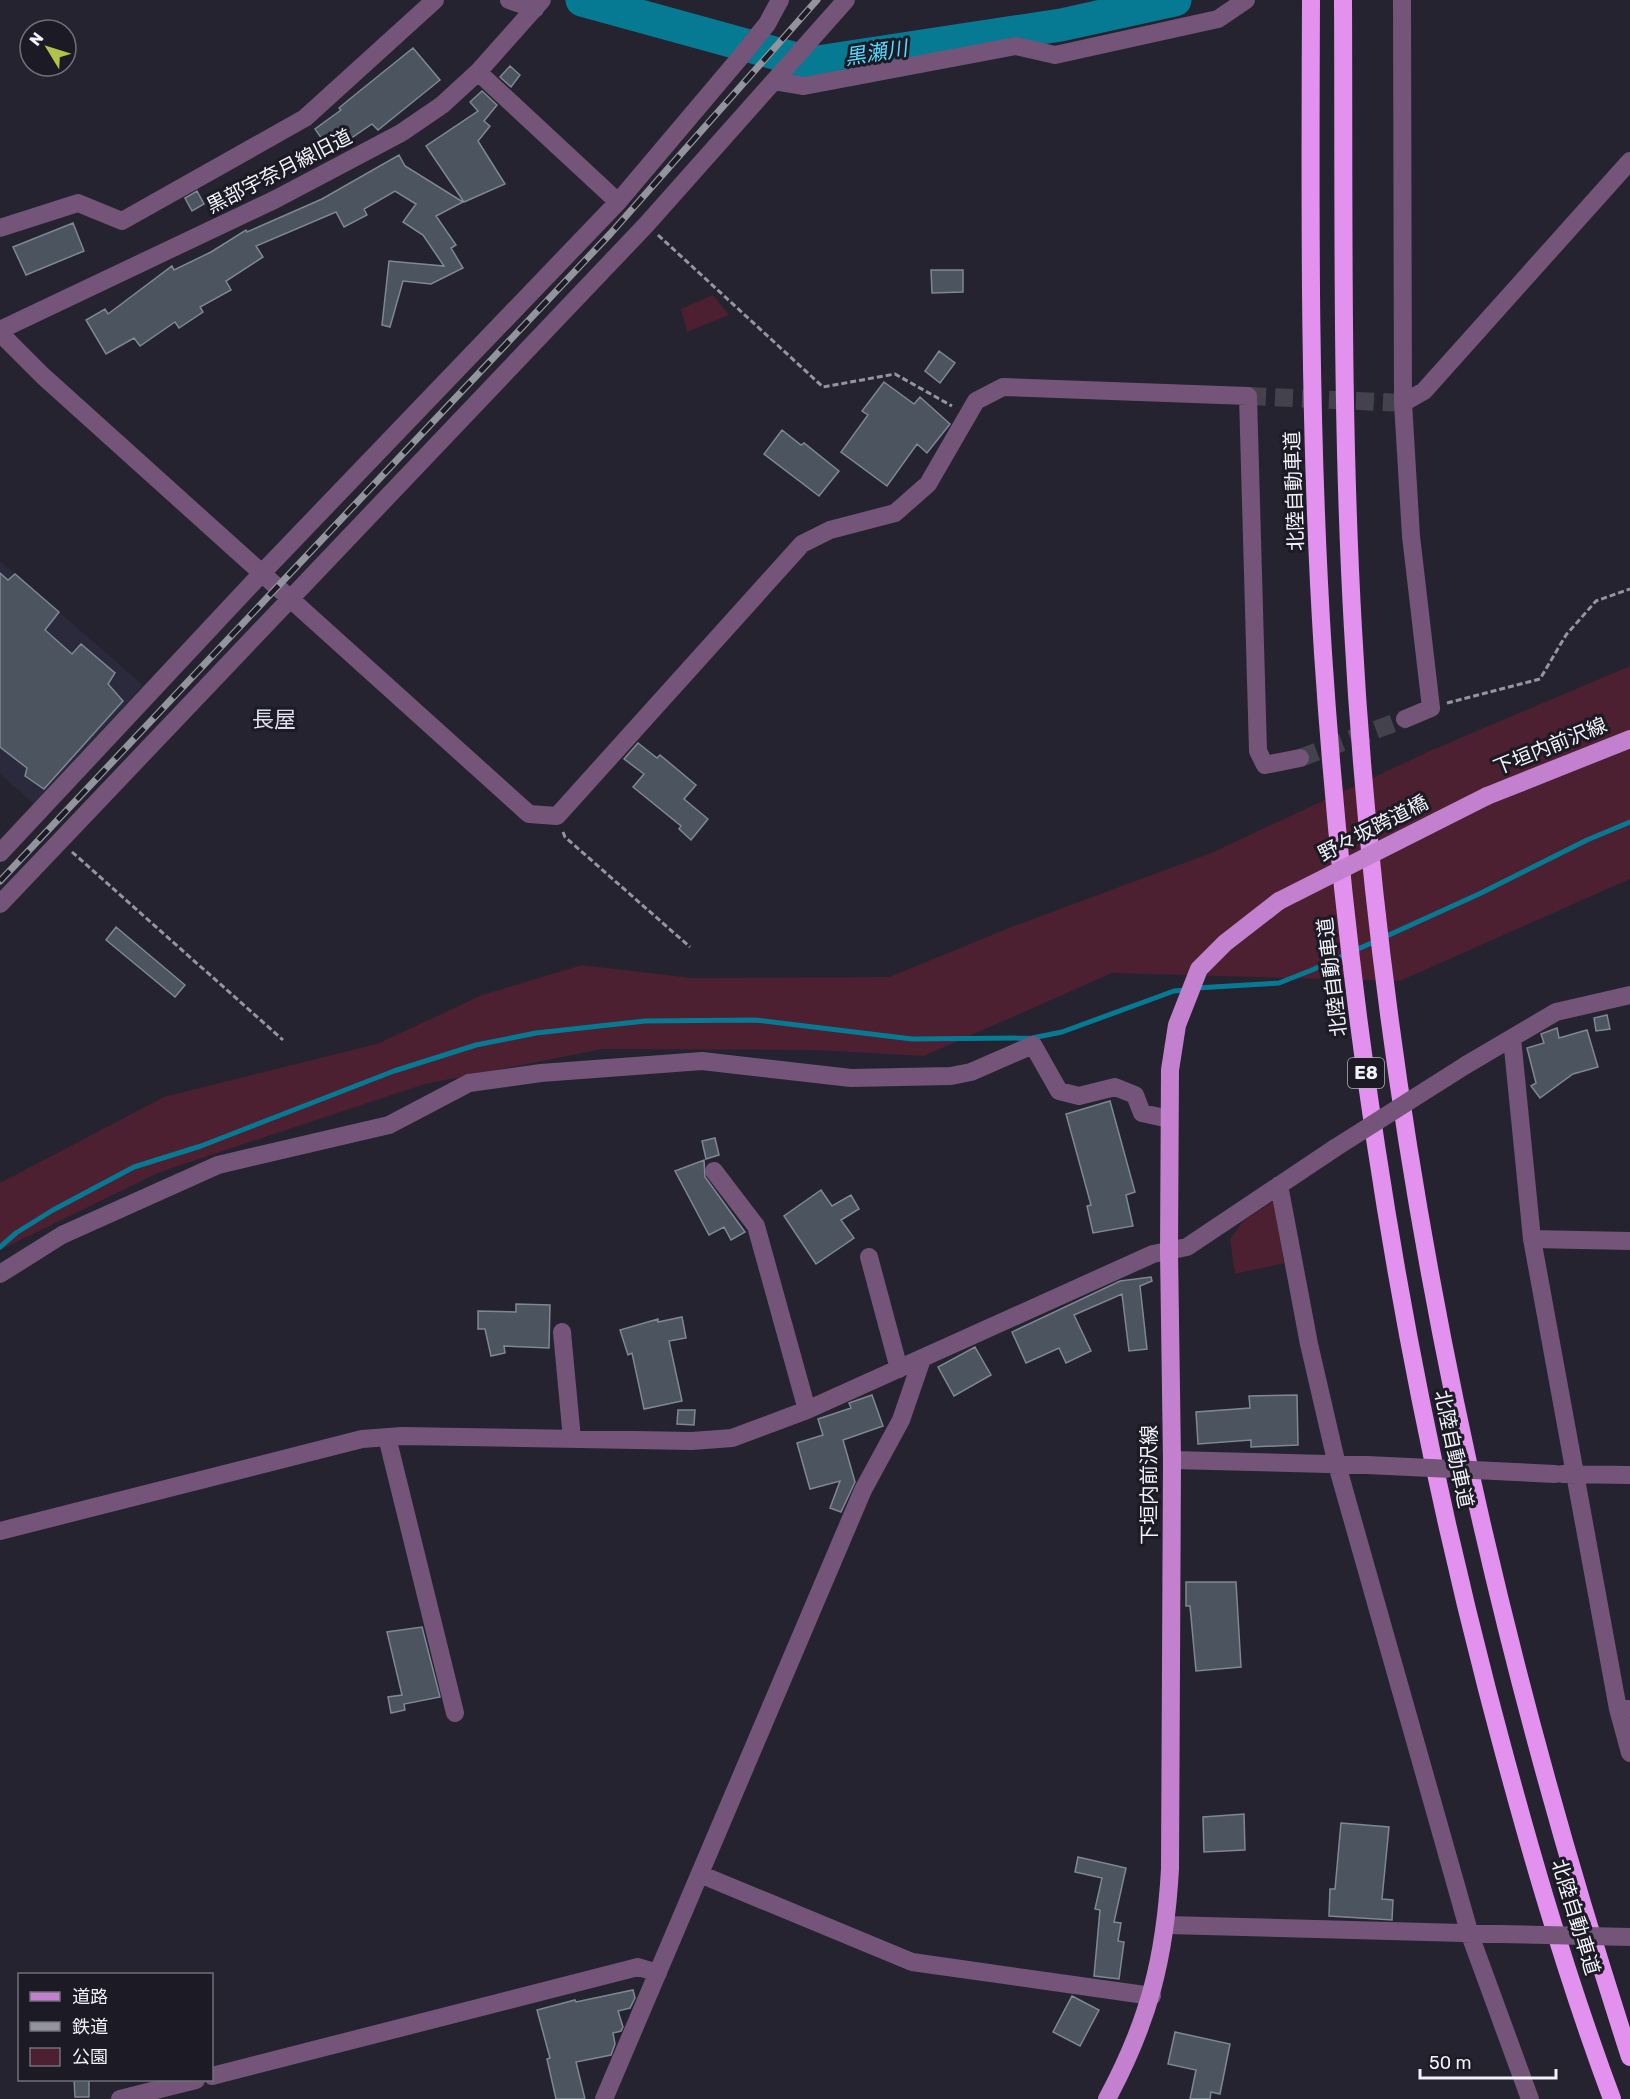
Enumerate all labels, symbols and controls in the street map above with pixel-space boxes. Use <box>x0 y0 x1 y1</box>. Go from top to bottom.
north arrow <box>18 18 78 78</box>
text: N <box>26 29 48 49</box>
water label: 黒瀬川 <box>843 35 911 70</box>
street label: 黒部宇奈月線旧道 <box>202 124 356 218</box>
street label: 北陸自動車道 <box>1280 431 1308 551</box>
district label: 長屋 <box>252 706 296 733</box>
street label: 下垣内前沢線 <box>1490 712 1610 780</box>
street label: 野々坂跨道橋 <box>1314 790 1432 866</box>
street label: 北陸自動車道 <box>1313 916 1351 1038</box>
road number: E8 <box>1348 1058 1384 1088</box>
street label: 北陸自動車道 <box>1430 1388 1478 1510</box>
street label: 下垣内前沢線 <box>1137 1425 1161 1545</box>
street label: 北陸自動車道 <box>1547 1856 1605 1978</box>
legend <box>18 1973 213 2081</box>
text: 道路 <box>72 1986 108 2008</box>
text: 鉄道 <box>72 2016 108 2038</box>
scale bar <box>1420 2042 1556 2080</box>
text: 公園 <box>72 2046 108 2068</box>
text: 50 m <box>1429 2052 1472 2074</box>

